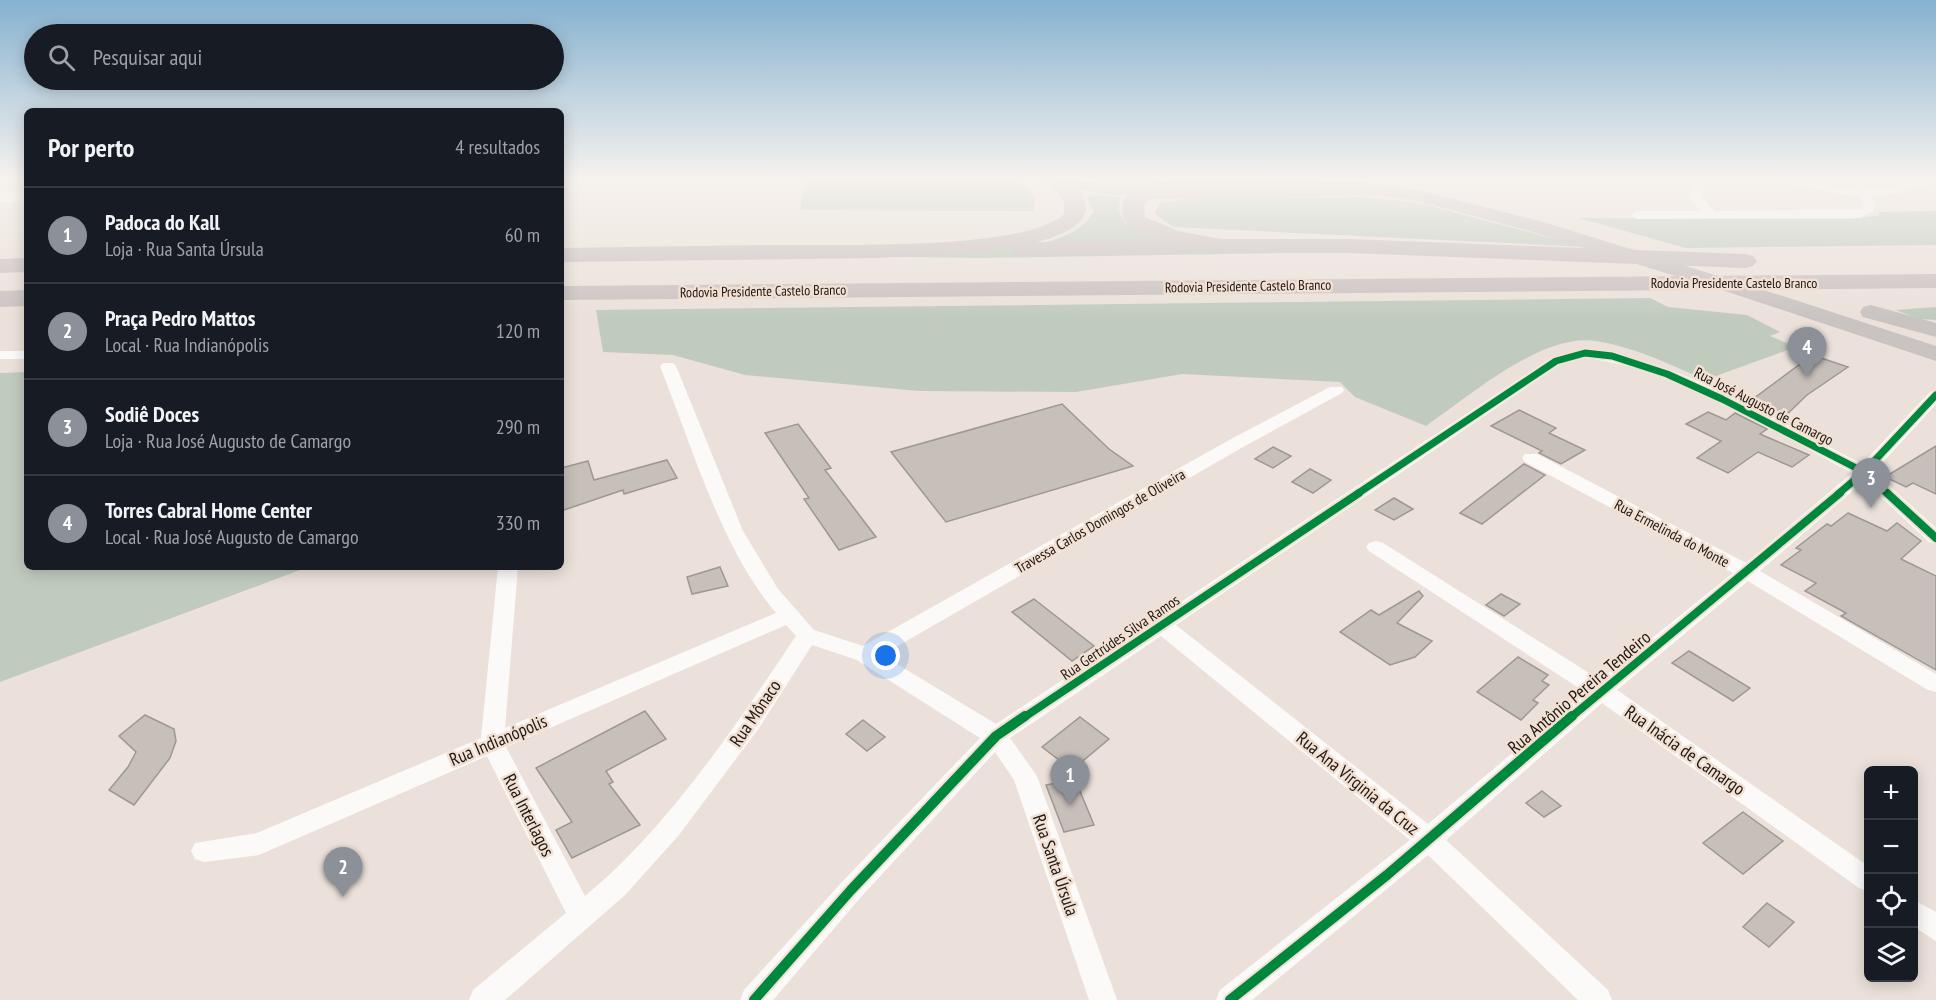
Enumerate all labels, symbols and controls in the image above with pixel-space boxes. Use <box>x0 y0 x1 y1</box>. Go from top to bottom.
search box <box>24 24 564 90</box>
icon: search <box>45 41 78 74</box>
text: Pesquisar aqui <box>93 43 202 71</box>
text: Por perto <box>48 131 134 164</box>
text: 4 resultados <box>455 134 540 160</box>
text: Padoca do Kall <box>105 208 220 236</box>
text: 1 <box>63 222 72 248</box>
text: 60 m <box>505 222 540 248</box>
text: Loja · Rua Santa Úrsula <box>105 236 264 262</box>
street label: Rodovia Presidente Castelo Branco <box>1651 274 1817 292</box>
street label: Rodovia Presidente Castelo Branco <box>1165 276 1331 296</box>
street label: Rodovia Presidente Castelo Branco <box>680 281 846 301</box>
text: Praça Pedro Mattos <box>105 304 255 332</box>
text: 2 <box>63 318 72 344</box>
text: 120 m <box>496 318 540 344</box>
pin: 4 <box>1788 328 1826 377</box>
text: Local · Rua Indianópolis <box>105 332 269 358</box>
street label: Rua José Augusto de Camargo <box>1691 363 1837 449</box>
text: Sodiê Doces <box>105 400 199 428</box>
text: 3 <box>63 414 72 440</box>
text: 290 m <box>496 414 540 440</box>
text: Loja · Rua José Augusto de Camargo <box>105 428 351 454</box>
pin: 3 <box>1852 458 1890 508</box>
street label: Travessa Carlos Domingos de Oliveira <box>1012 464 1188 578</box>
street label: Rua Ermelinda do Monte <box>1611 495 1733 571</box>
text: Torres Cabral Home Center <box>105 496 312 524</box>
text: 4 <box>63 510 72 536</box>
text: 330 m <box>496 510 540 536</box>
text: Local · Rua José Augusto de Camargo <box>105 524 359 550</box>
street label: Rua Gertrúdes Silva Ramos <box>1057 590 1183 684</box>
street label: Rua Antônio Pereira Tendeiro <box>1503 625 1655 759</box>
your location <box>871 641 900 670</box>
street label: Rua Mônaco <box>724 675 786 751</box>
street label: Rua Inácia de Camargo <box>1620 700 1750 800</box>
street label: Rua Indianópolis <box>446 709 550 771</box>
street label: Rua Ana Virginia da Cruz <box>1292 726 1424 840</box>
pin: 1 <box>1050 756 1090 805</box>
map controls <box>1864 766 1918 982</box>
button: + <box>1864 766 1918 820</box>
street label: Rua Interlagos <box>498 770 560 860</box>
street label: Rua Santa Úrsula <box>1028 811 1084 919</box>
button: − <box>1864 820 1918 874</box>
pin: 2 <box>324 848 362 897</box>
button: locate <box>1864 874 1918 928</box>
button: layers <box>1864 928 1918 982</box>

